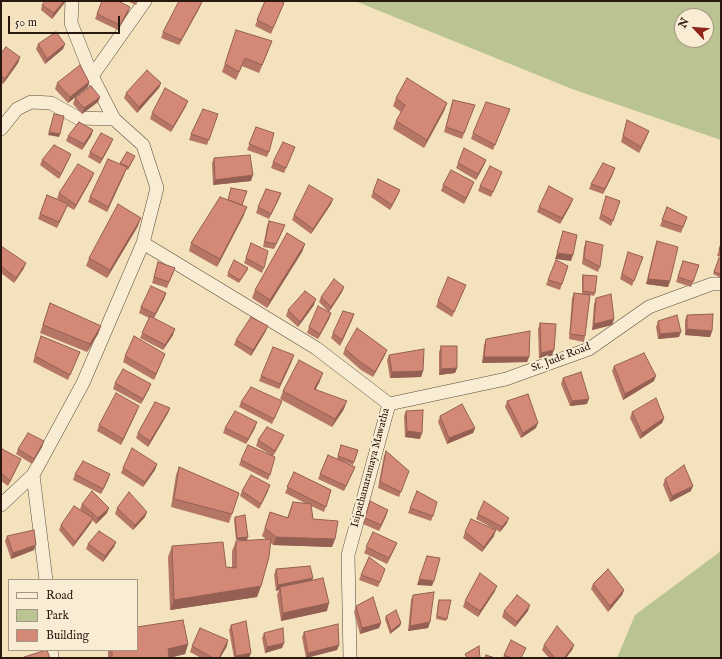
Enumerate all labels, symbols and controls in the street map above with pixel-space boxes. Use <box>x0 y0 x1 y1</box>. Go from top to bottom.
scale bar <box>10 8 122 34</box>
north arrow <box>674 8 714 48</box>
text: 50 m <box>15 15 37 30</box>
text: N <box>676 16 692 31</box>
street label: St. Jude Road <box>530 341 592 375</box>
street label: Isipathanaramaya Mawatha <box>349 407 393 529</box>
legend <box>8 579 138 651</box>
text: Road <box>46 588 73 603</box>
text: Park <box>46 608 69 623</box>
text: Building <box>46 628 89 643</box>

